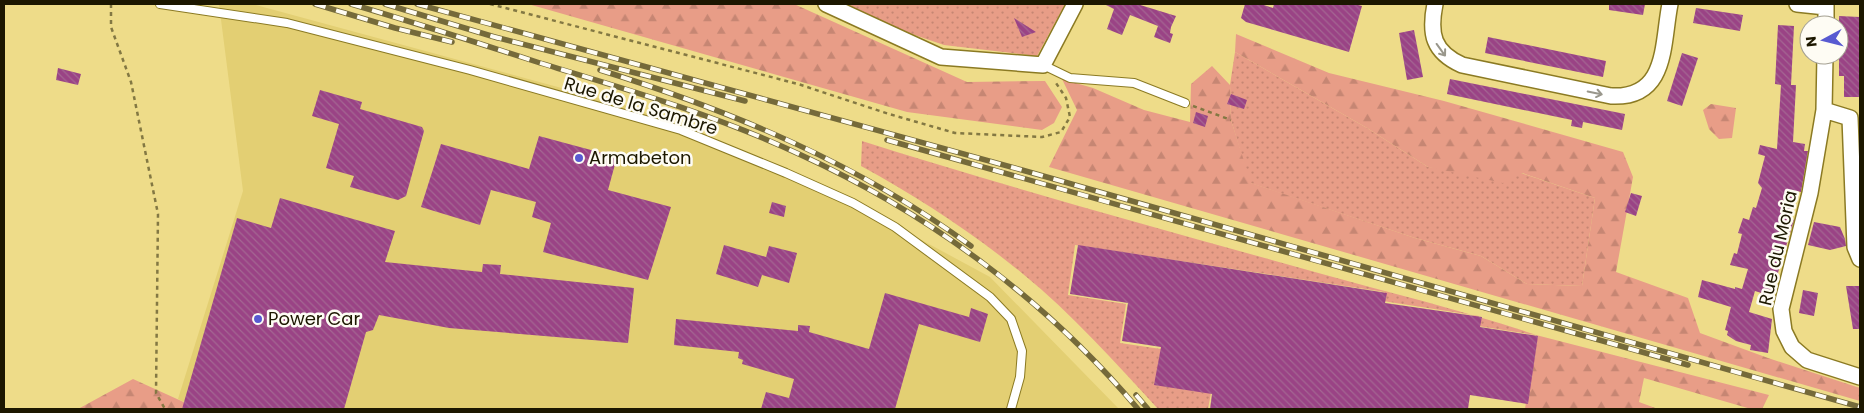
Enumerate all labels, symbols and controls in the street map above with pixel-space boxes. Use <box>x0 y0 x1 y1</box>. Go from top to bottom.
north arrow <box>1799 15 1849 65</box>
text: N <box>1801 35 1822 48</box>
one-way arrow <box>1435 43 1446 56</box>
street label: Rue de la Sambre <box>561 70 721 141</box>
one-way arrow <box>1586 88 1602 98</box>
place label: Armabeton <box>589 145 691 170</box>
marker: Armabeton <box>573 152 585 164</box>
street label: Rue du Moria <box>1752 188 1803 308</box>
place label: Power Car <box>268 306 360 331</box>
marker: Power Car <box>252 313 264 325</box>

